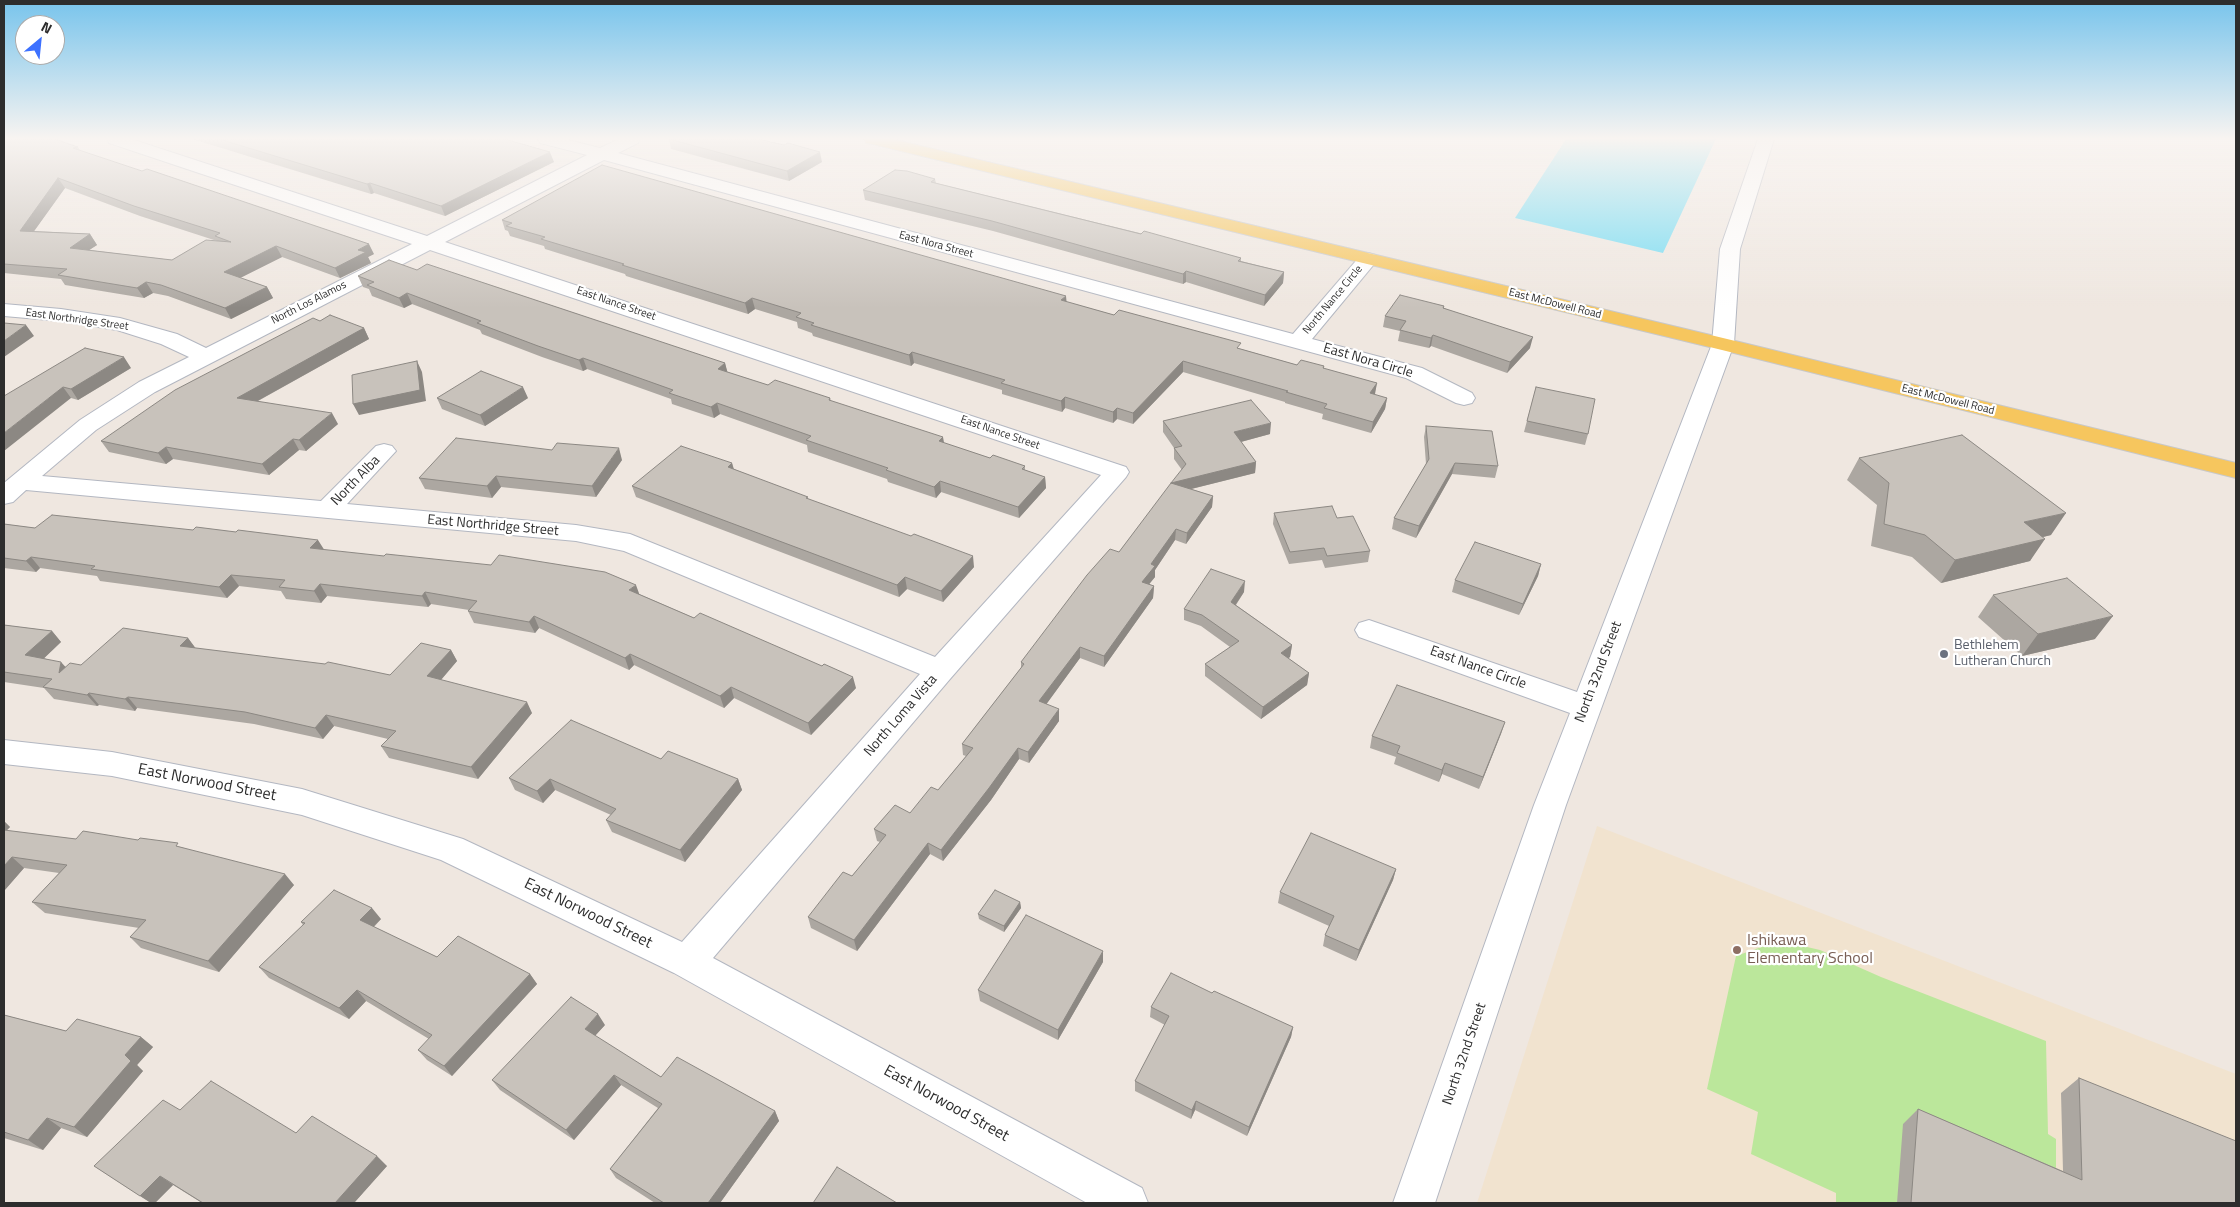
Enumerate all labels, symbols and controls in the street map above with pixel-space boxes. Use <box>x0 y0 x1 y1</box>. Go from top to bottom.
north arrow <box>15 15 65 65</box>
text: N <box>38 16 56 39</box>
street label: East Nora Street <box>897 229 975 261</box>
street label: North Nance Circle <box>1300 263 1366 337</box>
street label: North Los Alamos <box>269 278 349 328</box>
street label: East Nance Street <box>575 284 657 324</box>
street label: East McDowell Road <box>1507 286 1603 322</box>
street label: East Northridge Street <box>25 306 129 334</box>
street label: East Nora Circle <box>1321 340 1415 382</box>
street label: East McDowell Road <box>1900 382 1996 418</box>
street label: East Nance Street <box>959 413 1041 453</box>
street label: North Alba <box>328 452 384 510</box>
street label: East Northridge Street <box>426 512 560 540</box>
street label: North 32nd Street <box>1572 619 1626 725</box>
place label: Bethlehem Lutheran Church <box>1954 638 2051 670</box>
street label: East Nance Circle <box>1428 643 1528 693</box>
marker: Bethlehem Lutheran Church <box>1938 648 1950 660</box>
street label: North Loma Vista <box>861 672 941 760</box>
street label: East Norwood Street <box>136 760 278 806</box>
street label: East Norwood Street <box>521 875 655 953</box>
place label: Ishikawa Elementary School <box>1747 931 1873 969</box>
marker: Ishikawa Elementary School <box>1731 944 1743 956</box>
street label: North 32nd Street <box>1440 1001 1490 1107</box>
street label: East Norwood Street <box>880 1062 1012 1146</box>

